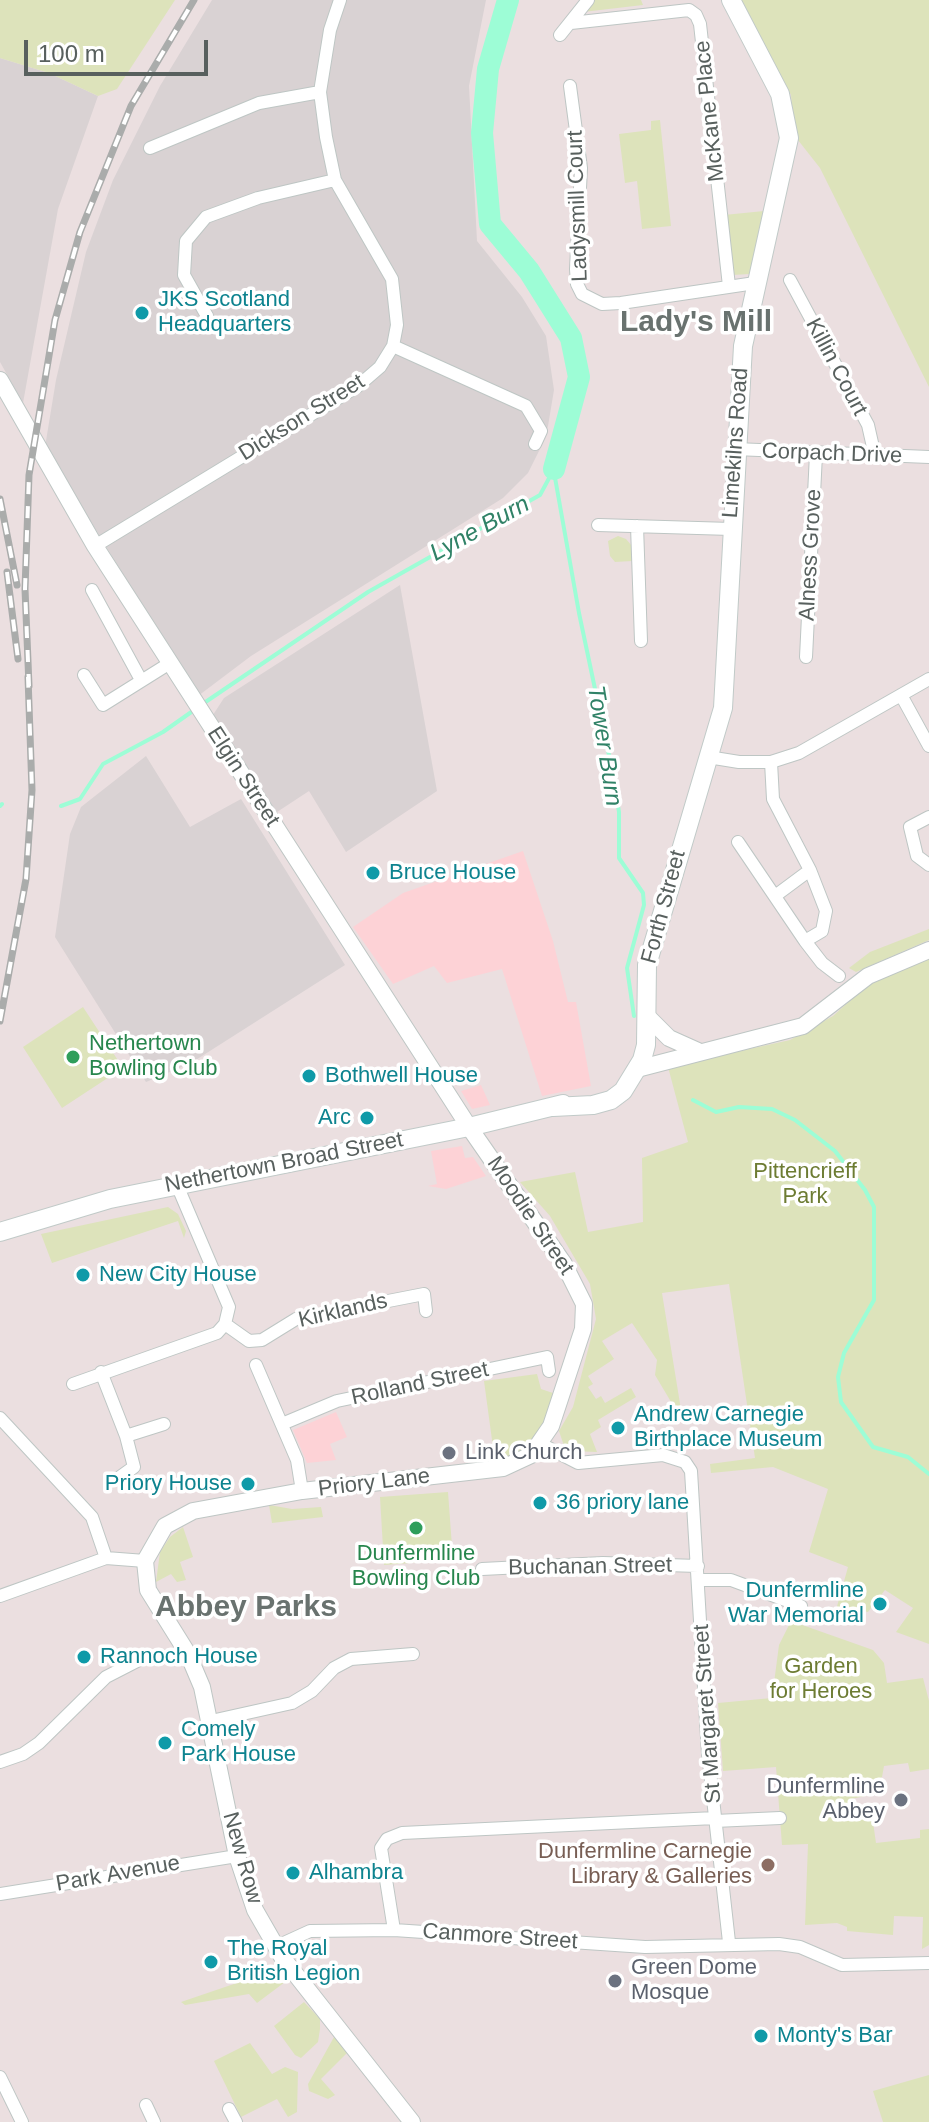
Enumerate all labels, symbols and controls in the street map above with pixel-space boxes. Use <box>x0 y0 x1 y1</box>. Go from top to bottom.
scale bar <box>28 24 212 74</box>
street label: McKane Place <box>689 39 731 183</box>
text: 100 m <box>38 40 105 67</box>
street label: Ladysmill Court <box>562 130 594 282</box>
place label: JKS Scotland Headquarters <box>158 287 291 338</box>
marker: JKS Scotland Headquarters <box>133 304 151 322</box>
district label: Lady's Mill <box>620 305 772 341</box>
street label: Killin Court <box>799 314 873 420</box>
street label: Limekilns Road <box>718 367 754 519</box>
street label: Dickson Street <box>234 369 370 467</box>
street label: Corpach Drive <box>761 438 903 470</box>
street label: Alness Grove <box>794 488 828 622</box>
water label: Lyne Burn <box>425 490 535 568</box>
water label: Tower Burn <box>580 684 628 808</box>
street label: Elgin Street <box>201 722 285 832</box>
street label: Forth Street <box>636 847 692 967</box>
place label: Bruce House <box>389 860 516 886</box>
marker: Bruce House <box>364 864 382 882</box>
place label: Nethertown Bowling Club <box>89 1031 217 1082</box>
marker: Nethertown Bowling Club <box>64 1048 82 1066</box>
place label: Bothwell House <box>325 1063 478 1089</box>
marker: Bothwell House <box>300 1067 318 1085</box>
place label: Arc <box>318 1105 351 1131</box>
marker: Arc <box>358 1109 376 1127</box>
street label: Nethertown Broad Street <box>163 1127 405 1199</box>
street label: Moodie Street <box>481 1152 579 1280</box>
park label: Pittencrieff Park <box>753 1159 857 1210</box>
place label: New City House <box>99 1262 257 1288</box>
marker: New City House <box>74 1266 92 1284</box>
street label: Kirklands <box>296 1288 390 1334</box>
street label: Rolland Street <box>349 1357 491 1411</box>
place label: Andrew Carnegie Birthplace Museum <box>634 1402 822 1454</box>
marker: Andrew Carnegie Birthplace Museum <box>609 1419 627 1437</box>
place label: Link Church <box>465 1440 582 1466</box>
marker: Link Church <box>440 1444 458 1462</box>
street label: Priory Lane <box>317 1463 431 1503</box>
place label: Priory House <box>105 1471 232 1497</box>
marker: Priory House <box>239 1475 257 1493</box>
place label: 36 priory lane <box>556 1490 689 1516</box>
marker: 36 priory lane <box>531 1494 549 1512</box>
marker: Dunfermline Bowling Club <box>407 1519 425 1537</box>
place label: Dunfermline Bowling Club <box>352 1541 480 1592</box>
street label: Buchanan Street <box>508 1552 672 1582</box>
place label: Dunfermline War Memorial <box>728 1578 864 1630</box>
district label: Abbey Parks <box>155 1590 337 1626</box>
marker: Dunfermline War Memorial <box>871 1595 889 1613</box>
street label: St Margaret Street <box>689 1623 727 1805</box>
place label: Rannoch House <box>100 1644 258 1670</box>
marker: Rannoch House <box>75 1648 93 1666</box>
park label: Garden for Heroes <box>770 1654 872 1706</box>
place label: Comely Park House <box>181 1717 296 1768</box>
marker: Comely Park House <box>156 1734 174 1752</box>
place label: Dunfermline Abbey <box>766 1774 885 1826</box>
marker: Dunfermline Abbey <box>892 1791 910 1809</box>
street label: New Row <box>216 1809 268 1907</box>
place label: Dunfermline Carnegie Library & Galleries <box>538 1839 752 1890</box>
street label: Park Avenue <box>54 1850 182 1898</box>
marker: Dunfermline Carnegie Library & Galleries <box>759 1856 777 1874</box>
place label: Alhambra <box>309 1860 403 1886</box>
marker: Alhambra <box>284 1864 302 1882</box>
street label: Canmore Street <box>422 1918 578 1956</box>
place label: The Royal British Legion <box>227 1936 360 1988</box>
marker: The Royal British Legion <box>202 1953 220 1971</box>
place label: Green Dome Mosque <box>631 1955 757 2006</box>
marker: Green Dome Mosque <box>606 1972 624 1990</box>
place label: Monty's Bar <box>777 2023 892 2049</box>
marker: Monty's Bar <box>752 2027 770 2045</box>

